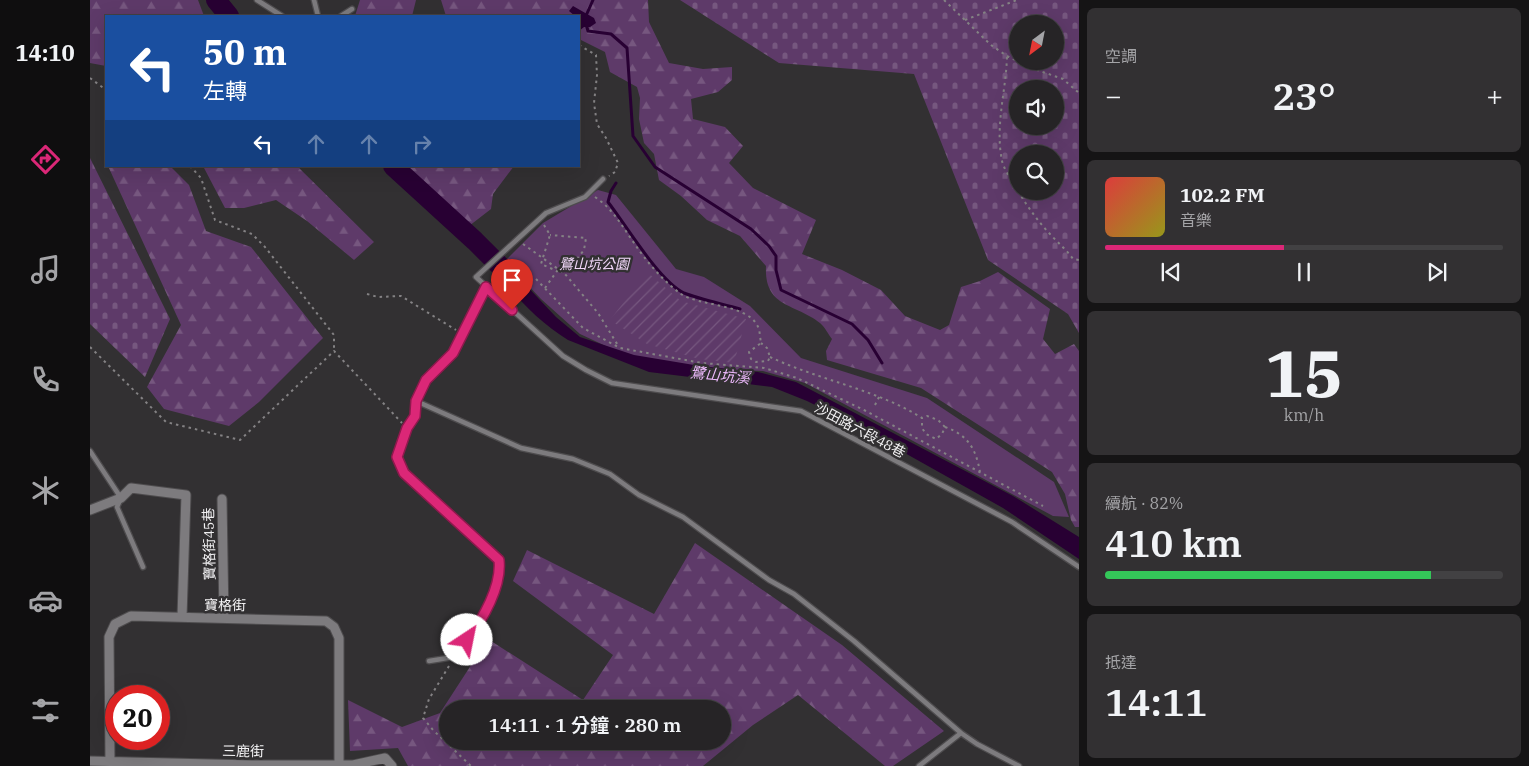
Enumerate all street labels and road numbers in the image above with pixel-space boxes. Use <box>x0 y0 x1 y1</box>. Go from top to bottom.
street label: 沙田路六段48巷 <box>811 398 909 462</box>
street label: 寶格街45巷 <box>199 507 219 581</box>
street label: 寶格街 <box>204 596 246 614</box>
street label: 三鹿街 <box>222 742 264 760</box>

